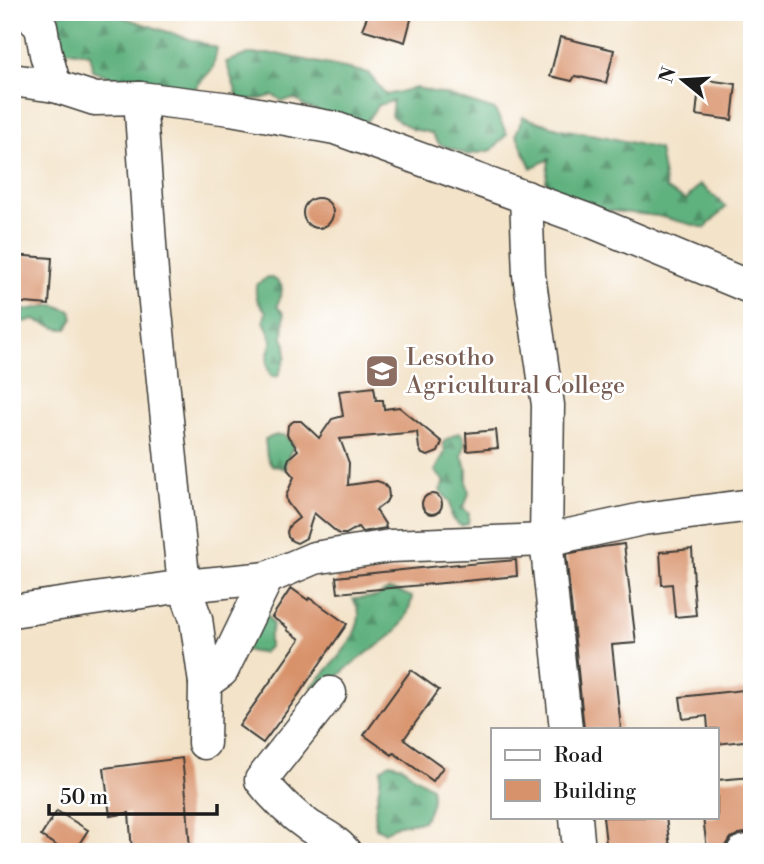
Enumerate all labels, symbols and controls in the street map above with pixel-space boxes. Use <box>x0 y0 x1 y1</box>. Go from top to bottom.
north arrow <box>648 46 718 116</box>
text: N <box>654 64 682 86</box>
place label: Lesotho Agricultural College <box>405 343 625 401</box>
school or university icon: Lesotho Agricultural College <box>363 352 401 390</box>
legend <box>491 728 718 818</box>
text: Road <box>554 743 603 769</box>
scale bar <box>49 773 217 817</box>
text: Building <box>553 779 636 805</box>
text: 50 m <box>60 785 108 811</box>

